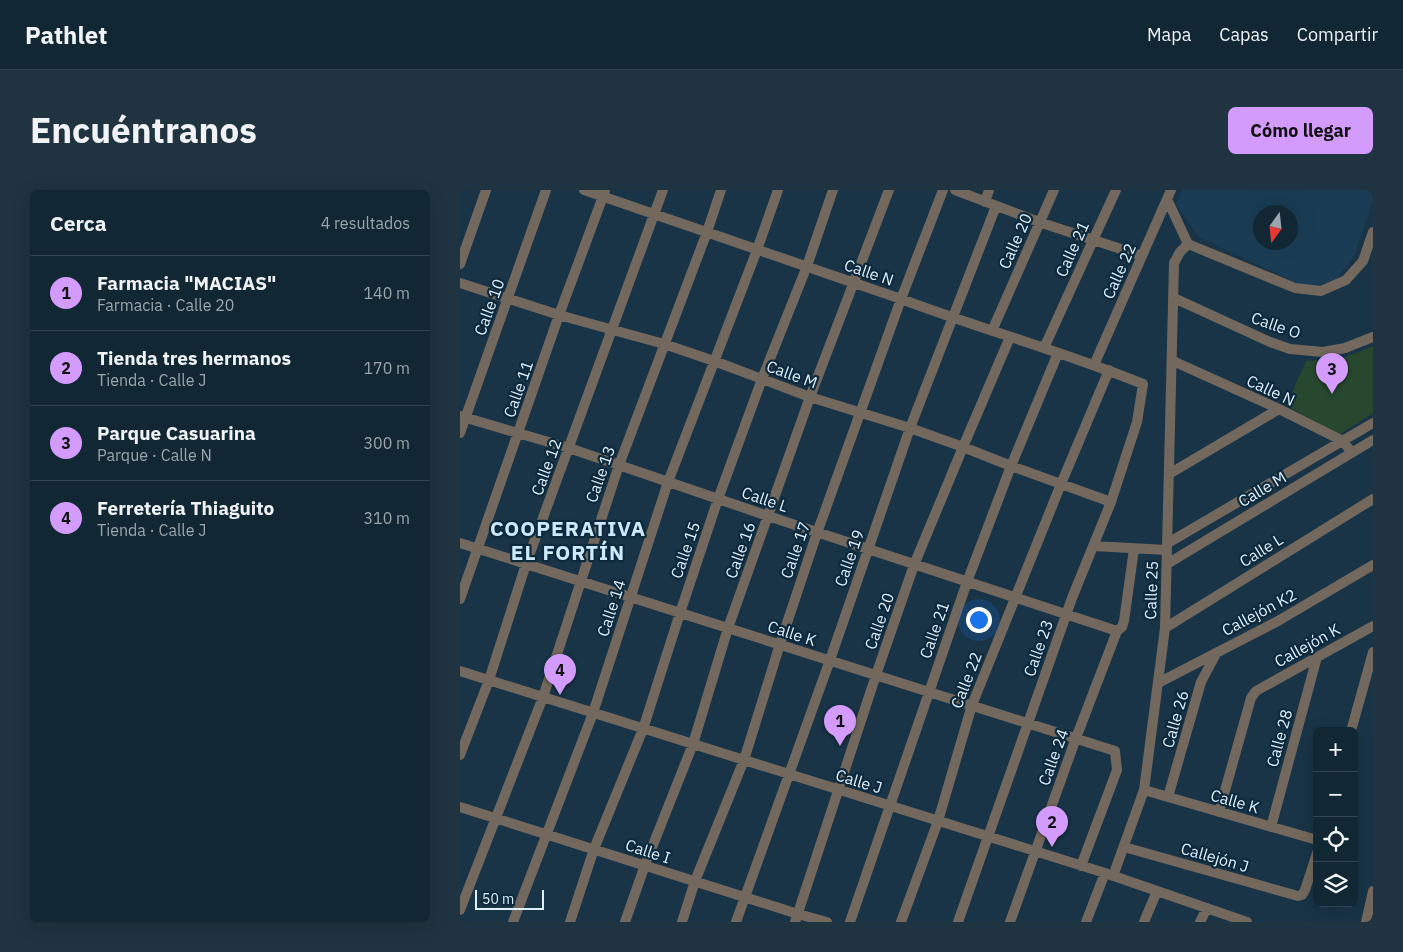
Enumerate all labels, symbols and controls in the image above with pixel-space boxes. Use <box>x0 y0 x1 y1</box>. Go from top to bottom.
text: Pathlet <box>25 19 107 51</box>
text: Mapa <box>1147 23 1191 46</box>
text: Capas <box>1219 23 1269 46</box>
text: Compartir <box>1297 23 1378 46</box>
text: Encuéntranos <box>30 107 257 153</box>
button: Cómo llegar <box>1228 107 1373 154</box>
north arrow <box>1253 205 1298 250</box>
text: Cerca <box>50 209 107 237</box>
street label: Calle 20 <box>994 210 1036 272</box>
text: 4 resultados <box>321 213 410 233</box>
street label: Calle 21 <box>1051 218 1093 280</box>
street label: Calle 22 <box>1098 240 1140 302</box>
street label: Calle N <box>842 254 896 290</box>
text: Farmacia "MACIAS" <box>97 271 276 295</box>
street label: Calle 10 <box>470 276 508 338</box>
text: 1 <box>61 283 71 303</box>
text: 140 m <box>363 283 410 303</box>
text: Farmacia · Calle 20 <box>97 295 234 315</box>
street label: Calle O <box>1249 307 1303 343</box>
text: Tienda tres hermanos <box>97 346 291 370</box>
pin: 3 <box>1316 353 1348 394</box>
street label: Calle M <box>764 356 820 392</box>
text: 2 <box>61 358 71 378</box>
text: 170 m <box>363 358 410 378</box>
street label: Calle 11 <box>499 358 537 420</box>
text: Tienda · Calle J <box>97 370 206 390</box>
street label: Calle N <box>1244 370 1298 410</box>
text: Parque Casuarina <box>97 421 256 445</box>
text: 3 <box>61 433 71 453</box>
text: 300 m <box>363 433 410 453</box>
street label: Calle 12 <box>527 436 565 498</box>
street label: Calle 13 <box>581 443 619 505</box>
text: Parque · Calle N <box>97 445 212 465</box>
street label: Calle M <box>1234 467 1290 511</box>
street label: Calle L <box>739 482 791 516</box>
text: Ferretería Thiaguito <box>97 496 274 520</box>
text: 4 <box>61 508 71 528</box>
text: 310 m <box>363 508 410 528</box>
district label: COOPERATIVA EL FORTÍN <box>490 514 646 566</box>
street label: Calle 15 <box>666 519 704 581</box>
street label: Calle 16 <box>721 519 759 581</box>
street label: Calle 17 <box>776 519 814 581</box>
text: Tienda · Calle J <box>97 520 206 540</box>
street label: Calle 19 <box>830 527 868 589</box>
street label: Calle L <box>1235 529 1287 571</box>
street label: Calle 25 <box>1140 560 1162 620</box>
street label: Calle 14 <box>592 577 630 639</box>
street label: Callejón K2 <box>1218 584 1300 640</box>
street label: Calle 20 <box>860 590 898 652</box>
street label: Calle 21 <box>915 599 953 661</box>
your location <box>966 607 992 633</box>
street label: Calle K <box>765 616 819 650</box>
street label: Calle 23 <box>1019 617 1057 679</box>
street label: Callejón K <box>1271 619 1343 671</box>
street label: Calle 22 <box>946 649 986 711</box>
pin: 4 <box>544 654 576 695</box>
street label: Calle 26 <box>1157 688 1193 750</box>
pin: 1 <box>824 705 856 746</box>
street label: Calle 28 <box>1262 707 1296 769</box>
street label: Calle 24 <box>1034 726 1072 788</box>
map controls <box>1313 727 1358 907</box>
button: + <box>1313 727 1358 772</box>
street label: Calle J <box>833 764 885 798</box>
button: − <box>1313 772 1358 817</box>
street label: Calle K <box>1208 785 1262 817</box>
pin: 2 <box>1036 806 1068 847</box>
button: locate <box>1313 817 1358 862</box>
street label: Calle I <box>623 834 673 868</box>
street label: Callejón J <box>1179 838 1251 876</box>
button: layers <box>1313 862 1358 907</box>
scale bar <box>475 887 544 910</box>
text: 50 m <box>482 890 514 908</box>

